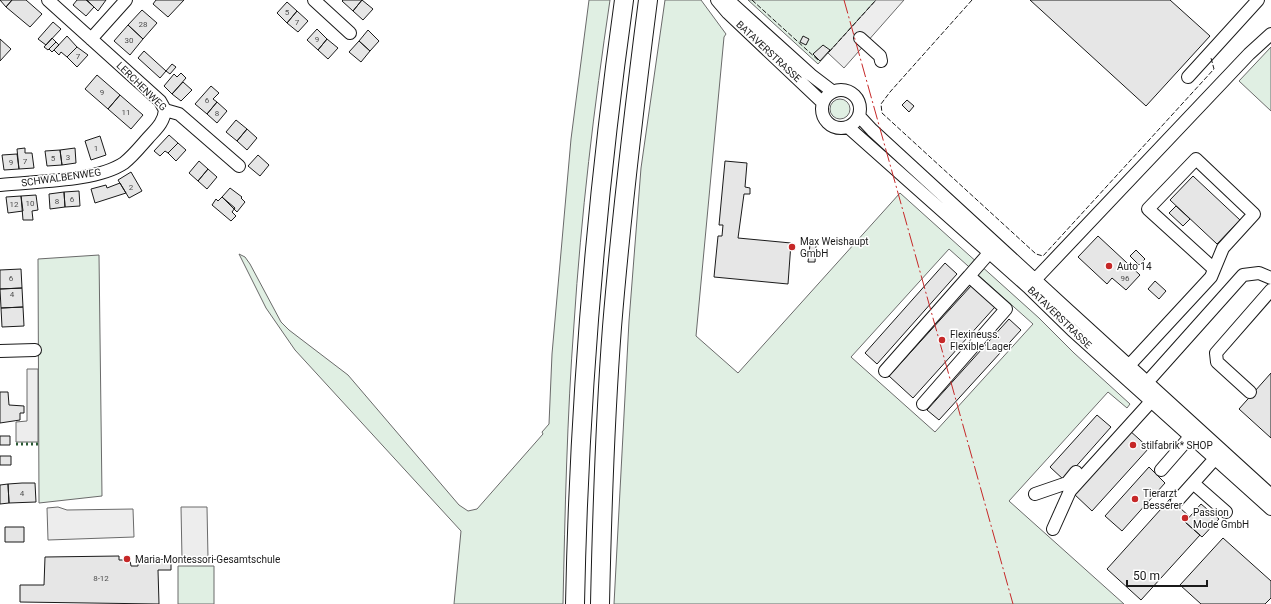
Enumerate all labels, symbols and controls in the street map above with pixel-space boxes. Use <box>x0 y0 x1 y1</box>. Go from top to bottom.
house number: 5 <box>285 8 290 17</box>
house number: 7 <box>295 18 300 27</box>
street label: BATAVERSTRASSE <box>734 19 803 84</box>
house number: 28 <box>139 20 148 29</box>
house number: 9 <box>315 35 319 44</box>
house number: 30 <box>125 36 134 45</box>
house number: 7 <box>76 52 81 61</box>
street label: LERCHENWEG <box>114 60 169 113</box>
house number: 9 <box>100 88 104 97</box>
house number: 6 <box>205 96 210 105</box>
house number: 11 <box>122 108 131 117</box>
house number: 8 <box>215 109 220 118</box>
house number: 1 <box>94 144 98 153</box>
house number: 3 <box>66 153 70 162</box>
house number: 5 <box>51 154 56 163</box>
house number: 7 <box>23 157 28 166</box>
house number: 9 <box>9 158 13 167</box>
street label: SCHWALBENWEG <box>20 166 102 189</box>
house number: 2 <box>129 183 134 192</box>
house number: 6 <box>70 195 75 204</box>
house number: 8 <box>55 197 60 206</box>
house number: 10 <box>26 199 35 208</box>
house number: 12 <box>10 200 19 209</box>
place label: Max Weishaupt GmbH <box>800 236 869 259</box>
marker: Max Weishaupt GmbH <box>787 242 797 252</box>
marker: Auto 14 <box>1104 261 1114 271</box>
place label: Auto 14 <box>1117 261 1152 272</box>
house number: 6 <box>9 274 14 283</box>
house number: 96 <box>1121 274 1130 283</box>
street label: BATAVERSTRASSE <box>1026 284 1094 351</box>
house number: 4 <box>10 290 15 299</box>
place label: Flexineuss. Flexible Lager <box>950 329 1012 352</box>
marker: Flexineuss. Flexible Lager <box>937 335 947 345</box>
marker: stilfabrik* SHOP <box>1128 440 1138 450</box>
place label: stilfabrik* SHOP <box>1141 440 1213 451</box>
place label: Tierarzt Besserer <box>1143 488 1183 511</box>
house number: 4 <box>20 489 25 498</box>
marker: Tierarzt Besserer <box>1130 494 1140 504</box>
place label: Passion Mode GmbH <box>1193 507 1249 530</box>
marker: Passion Mode GmbH <box>1180 513 1190 523</box>
marker: Maria-Montessori-Gesamtschule <box>122 554 132 564</box>
place label: Maria-Montessori-Gesamtschule <box>135 554 280 565</box>
scale bar <box>1127 562 1207 588</box>
text: 50 m <box>1133 569 1160 583</box>
house number: 8-12 <box>93 574 109 583</box>

